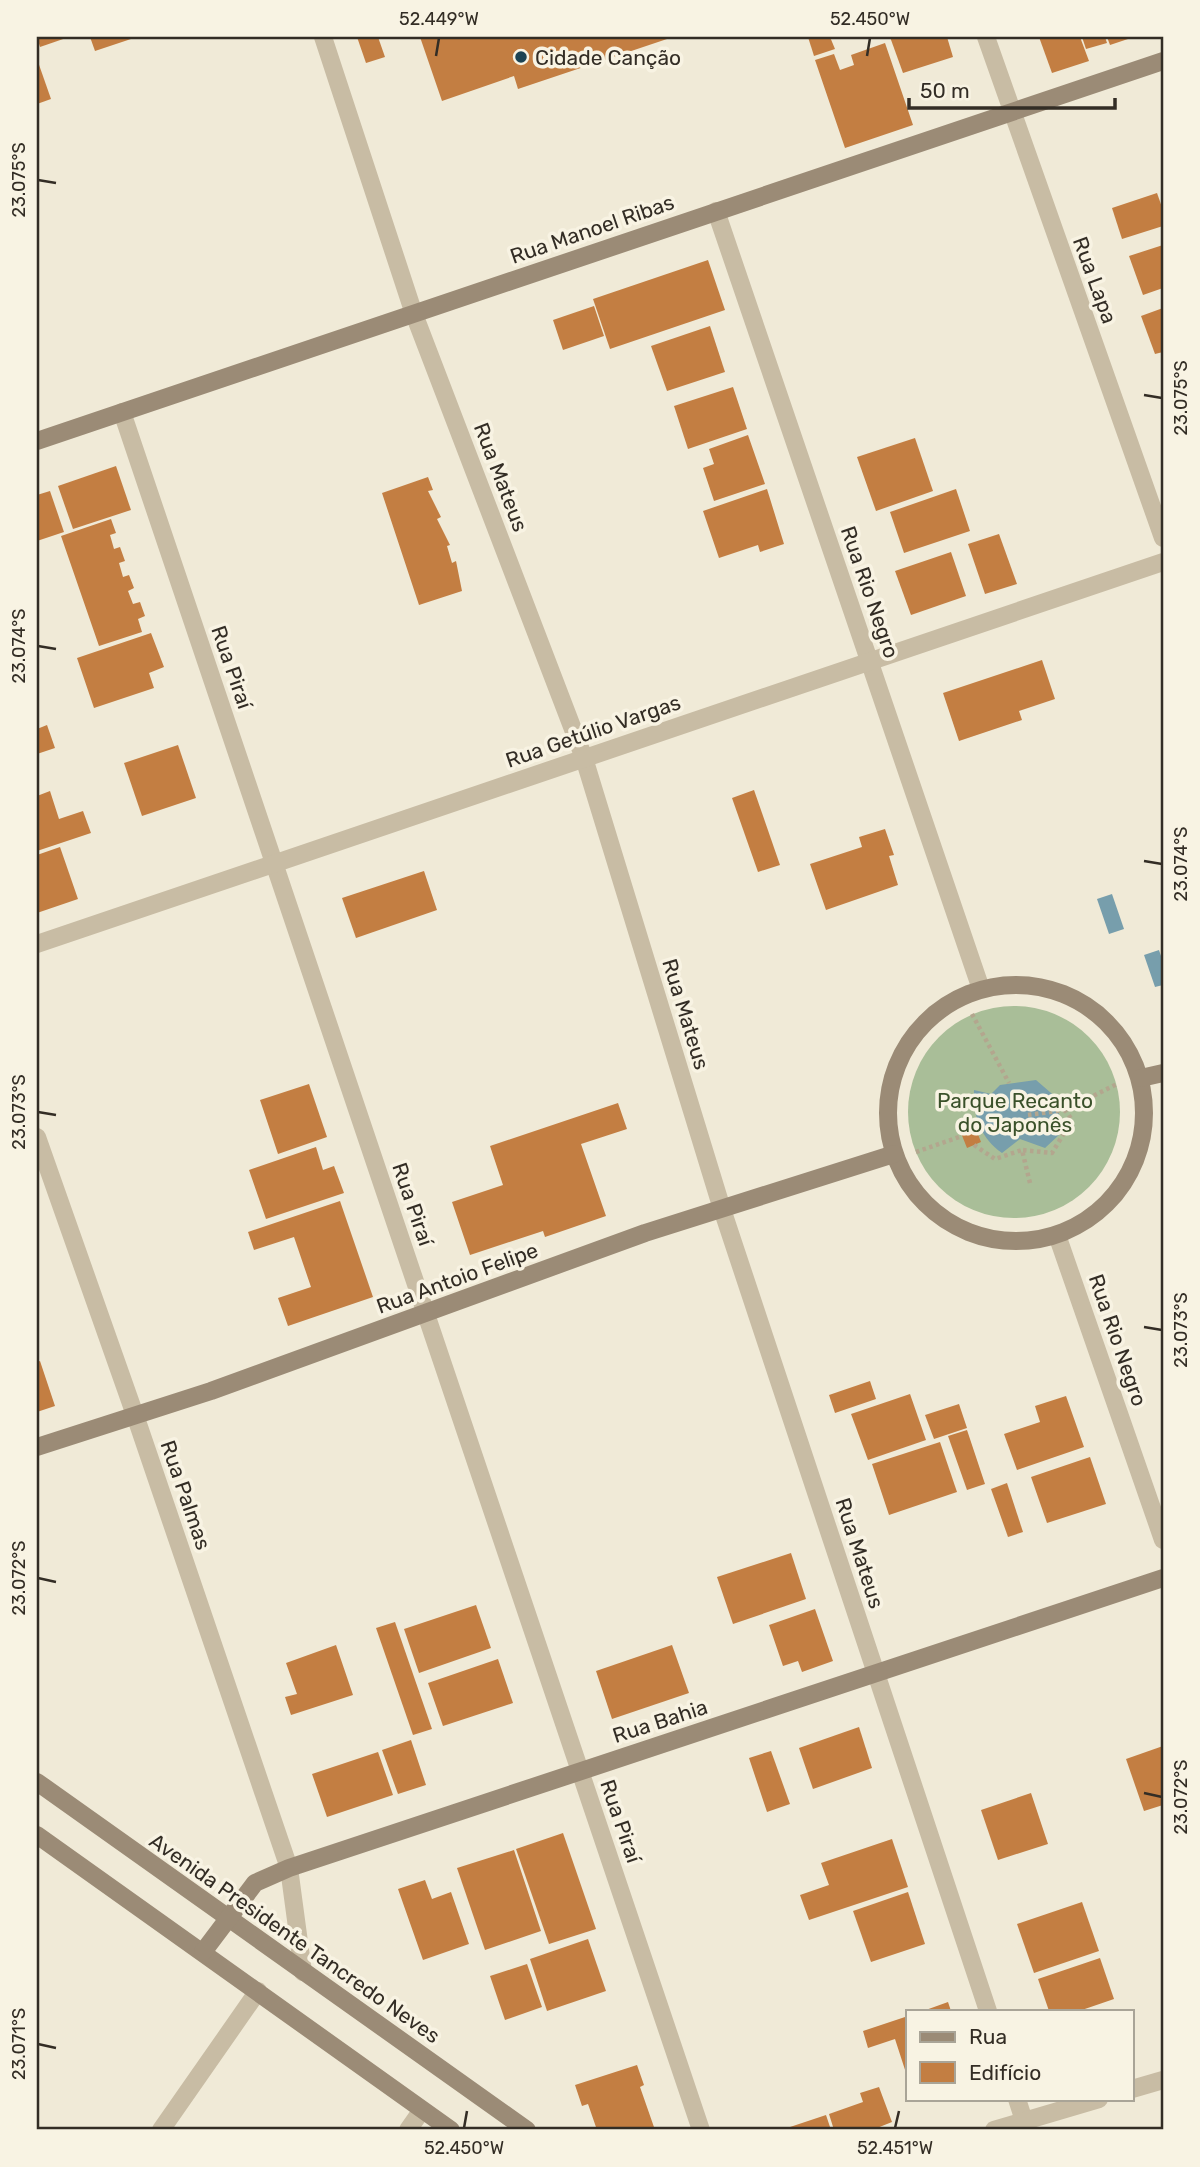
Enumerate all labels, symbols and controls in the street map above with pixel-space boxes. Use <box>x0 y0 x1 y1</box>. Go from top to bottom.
text: 52.449°W <box>399 8 479 30</box>
text: 52.450°W <box>830 8 910 30</box>
place label: Cidade Canção <box>535 45 681 70</box>
marker: Cidade Canção <box>513 49 529 65</box>
scale bar <box>909 66 1116 110</box>
text: 50 m <box>920 78 970 103</box>
text: 23.075°S <box>8 142 30 218</box>
street label: Rua Manoel Ribas <box>507 189 677 269</box>
street label: Rua Lapa <box>1068 233 1122 327</box>
text: 23.075°S <box>1170 360 1192 436</box>
street label: Rua Mateus <box>469 419 533 535</box>
street label: Rua Rio Negro <box>836 523 904 661</box>
text: 23.074°S <box>8 608 30 684</box>
street label: Rua Piraí <box>206 622 258 713</box>
street label: Rua Getúlio Vargas <box>502 689 684 773</box>
text: 23.074°S <box>1170 826 1192 902</box>
street label: Rua Mateus <box>657 956 715 1072</box>
text: 23.073°S <box>8 1074 30 1150</box>
park label: Parque Recanto do Japonês <box>937 1088 1093 1137</box>
street label: Rua Piraí <box>387 1159 439 1250</box>
street label: Rua Antoio Felipe <box>373 1237 541 1319</box>
street label: Rua Rio Negro <box>1084 1271 1152 1409</box>
text: 23.073°S <box>1170 1292 1192 1368</box>
street label: Rua Palmas <box>156 1437 216 1553</box>
street label: Rua Mateus <box>830 1495 890 1611</box>
text: 23.072°S <box>8 1540 30 1616</box>
street label: Rua Bahia <box>609 1694 711 1748</box>
text: 23.072°S <box>1170 1759 1192 1835</box>
street label: Rua Piraí <box>595 1776 647 1867</box>
street label: Avenida Presidente Tancredo Neves <box>145 1828 445 2048</box>
text: 23.071°S <box>8 2008 30 2080</box>
legend <box>906 2010 1134 2100</box>
text: Rua <box>969 2024 1007 2049</box>
text: Edifício <box>969 2060 1041 2085</box>
text: 52.450°W <box>424 2137 504 2159</box>
text: 52.451°W <box>857 2137 933 2159</box>

